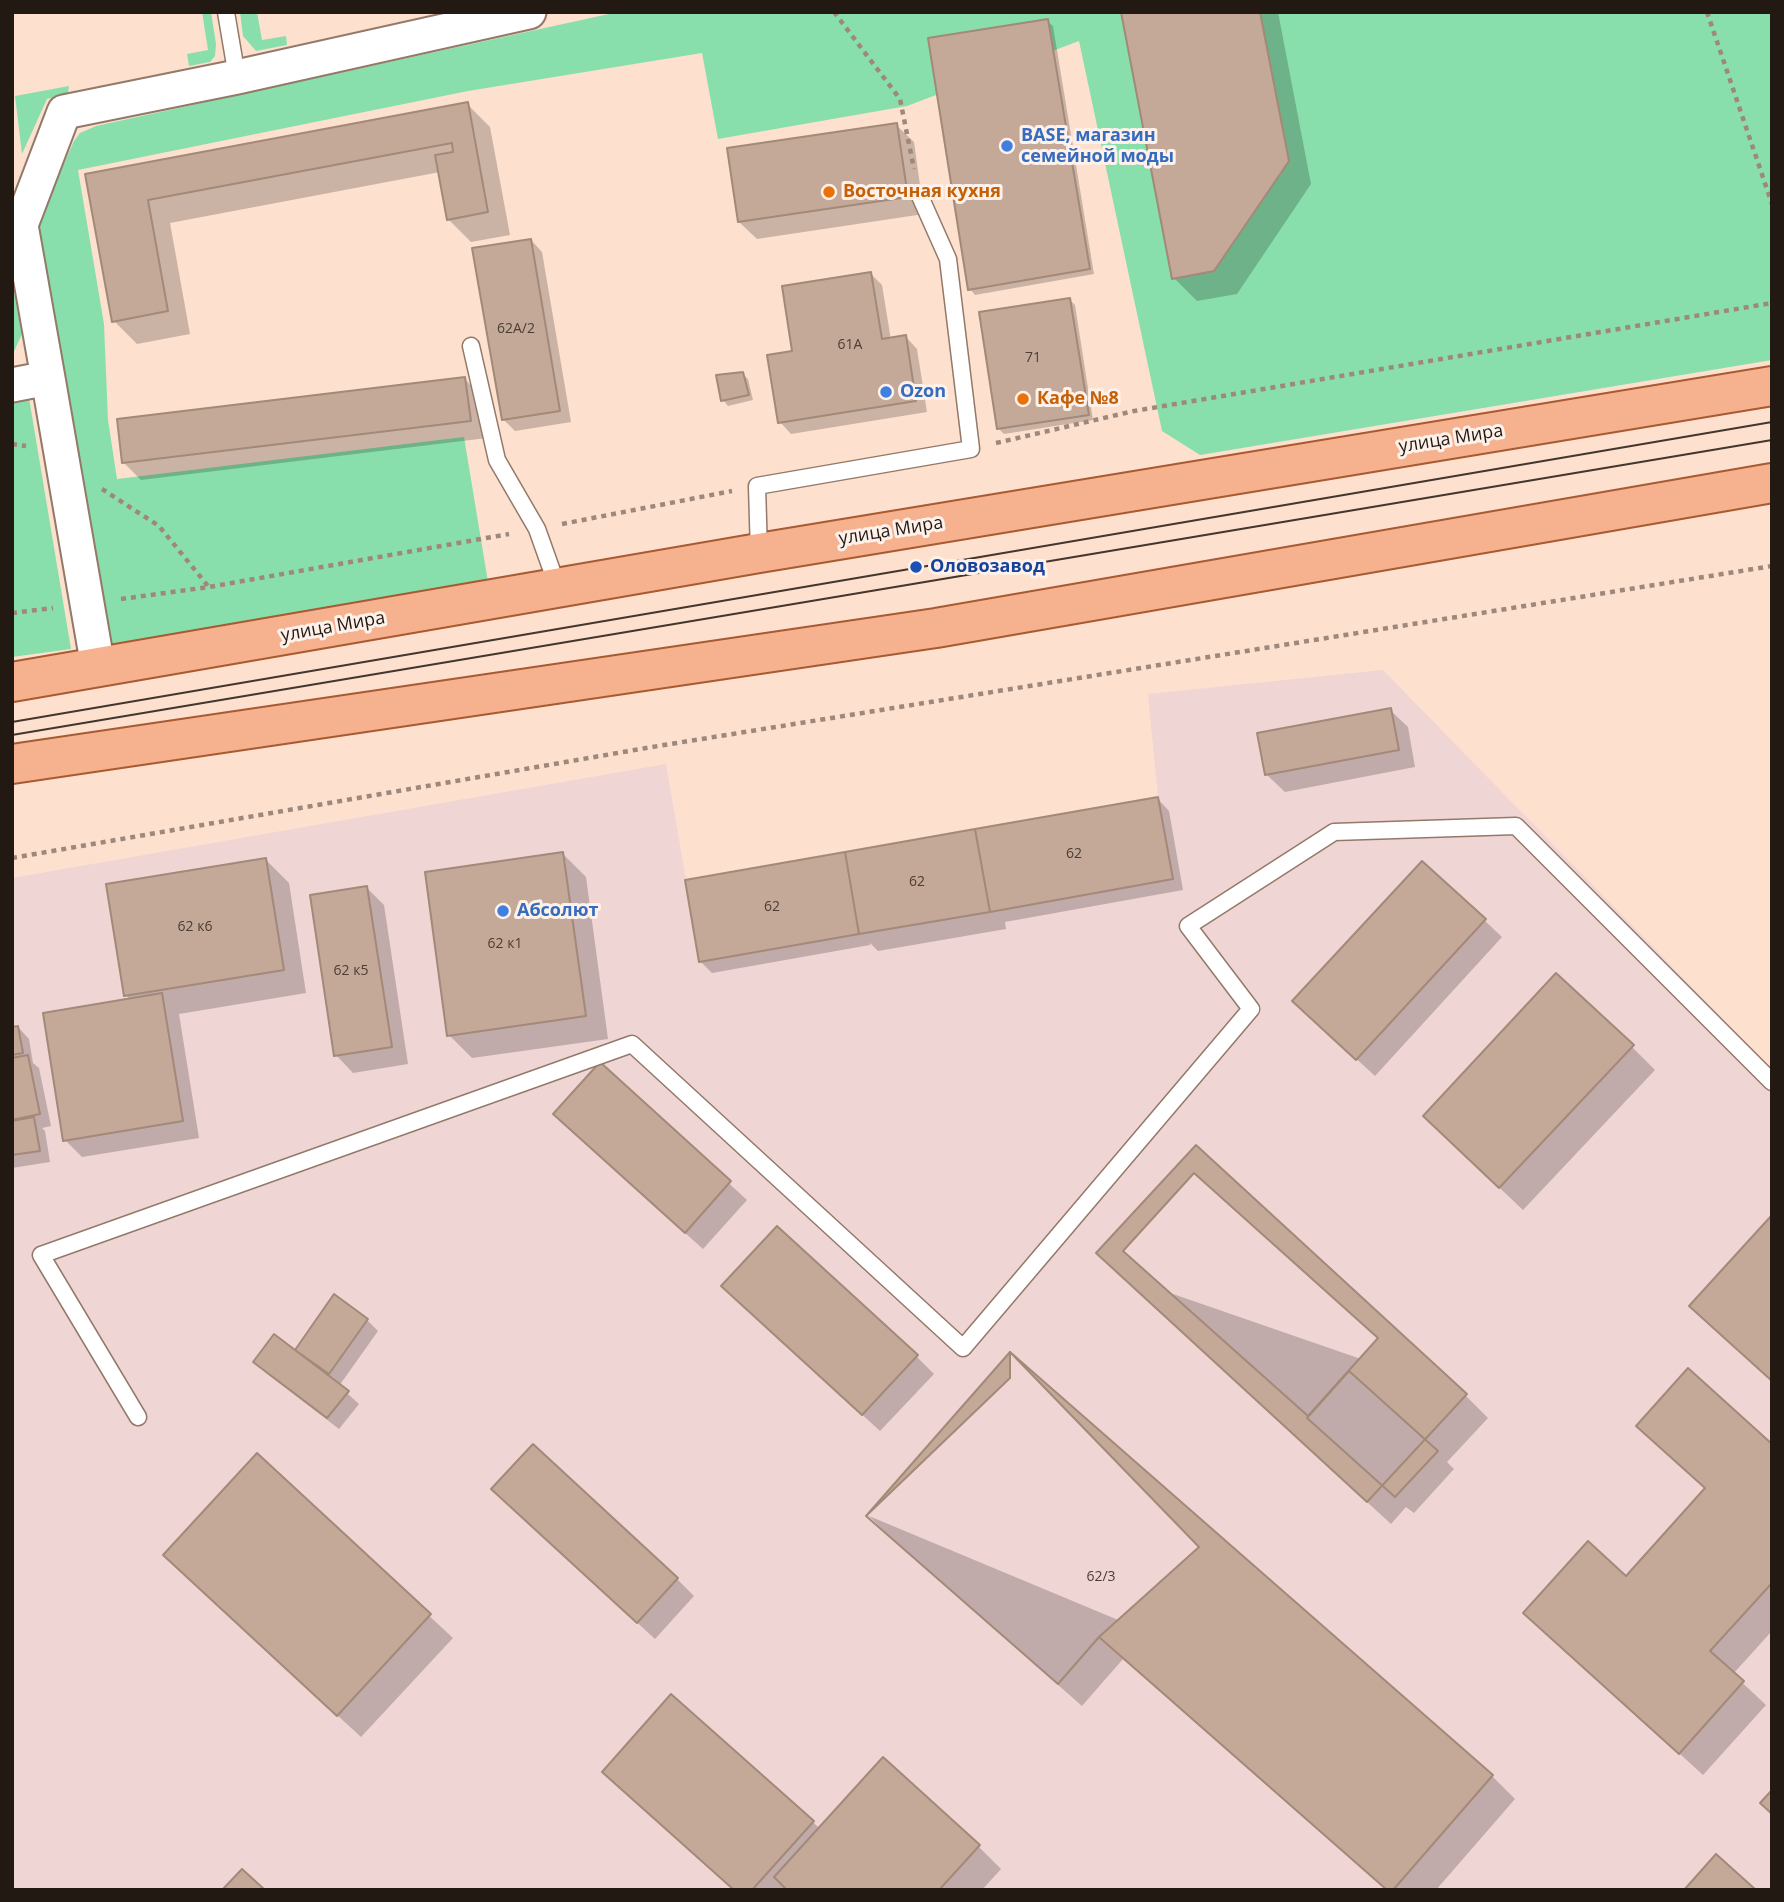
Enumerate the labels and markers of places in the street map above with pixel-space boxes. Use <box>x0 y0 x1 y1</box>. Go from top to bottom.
place label: BASE, магазин семейной моды <box>1021 125 1174 168</box>
marker: BASE, магазин семейной моды <box>999 138 1015 154</box>
place label: Восточная кухня <box>843 181 1001 203</box>
marker: Восточная кухня <box>821 184 837 200</box>
place label: Ozon <box>900 381 946 403</box>
marker: Ozon <box>878 384 894 400</box>
place label: Кафе №8 <box>1037 388 1119 410</box>
marker: Кафе №8 <box>1015 391 1031 407</box>
place label: Оловозавод <box>930 556 1045 578</box>
marker: Оловозавод <box>908 559 924 575</box>
place label: Абсолют <box>517 900 598 922</box>
marker: Абсолют <box>495 903 511 919</box>

